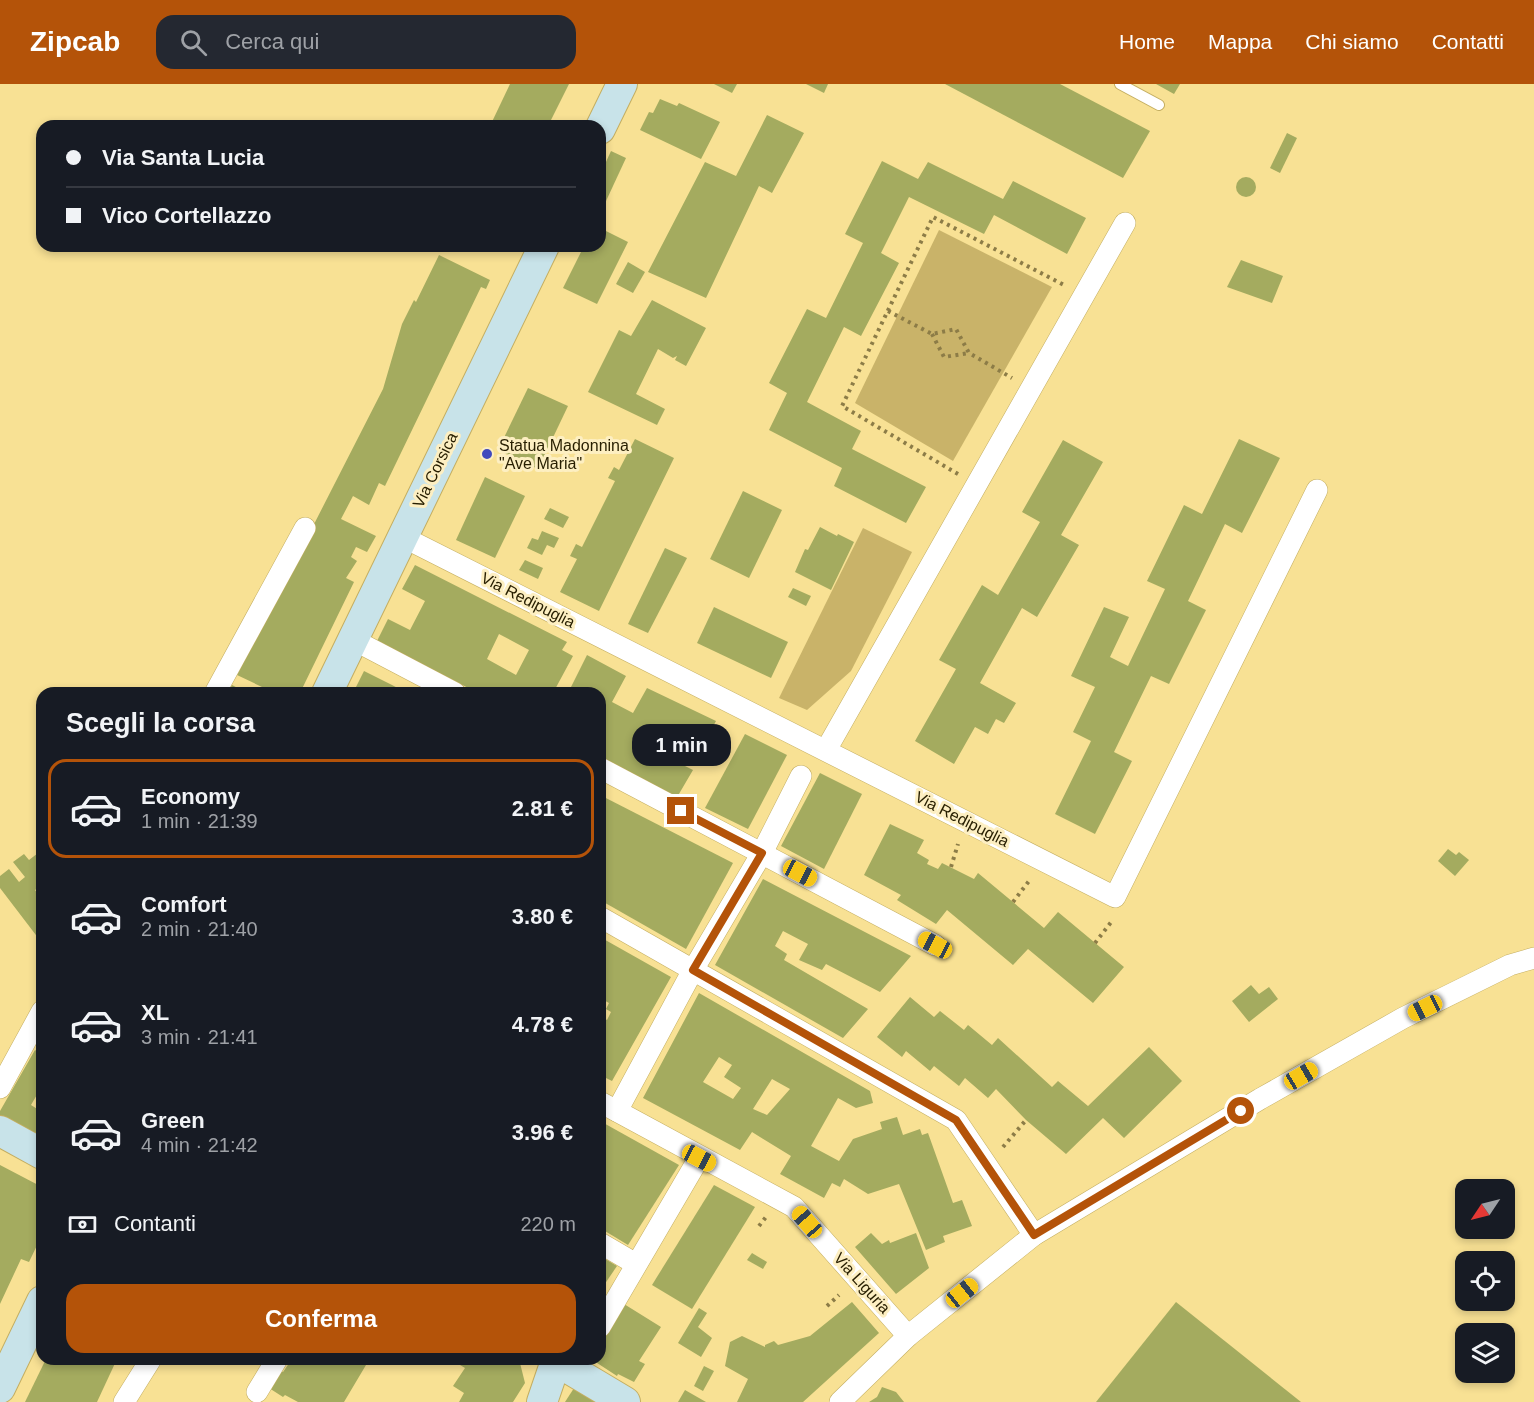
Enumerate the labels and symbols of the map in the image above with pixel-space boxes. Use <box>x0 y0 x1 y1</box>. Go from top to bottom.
street label: Via Corsica <box>409 430 461 510</box>
place label: Statua Madonnina "Ave Maria" <box>499 437 629 472</box>
marker: Statua Madonnina "Ave Maria" <box>480 447 494 461</box>
street label: Via Redipuglia <box>478 569 578 631</box>
callout: 1 min <box>632 724 730 766</box>
street label: Via Redipuglia <box>912 788 1012 850</box>
route end <box>667 797 694 824</box>
car <box>780 857 820 889</box>
car <box>915 929 955 961</box>
car <box>1405 992 1445 1024</box>
car <box>1281 1059 1321 1093</box>
route start <box>1227 1097 1254 1124</box>
car <box>679 1142 719 1174</box>
north arrow <box>1455 1179 1515 1239</box>
car <box>788 1203 826 1241</box>
street label: Via Liguria <box>830 1249 894 1317</box>
car <box>942 1275 982 1311</box>

